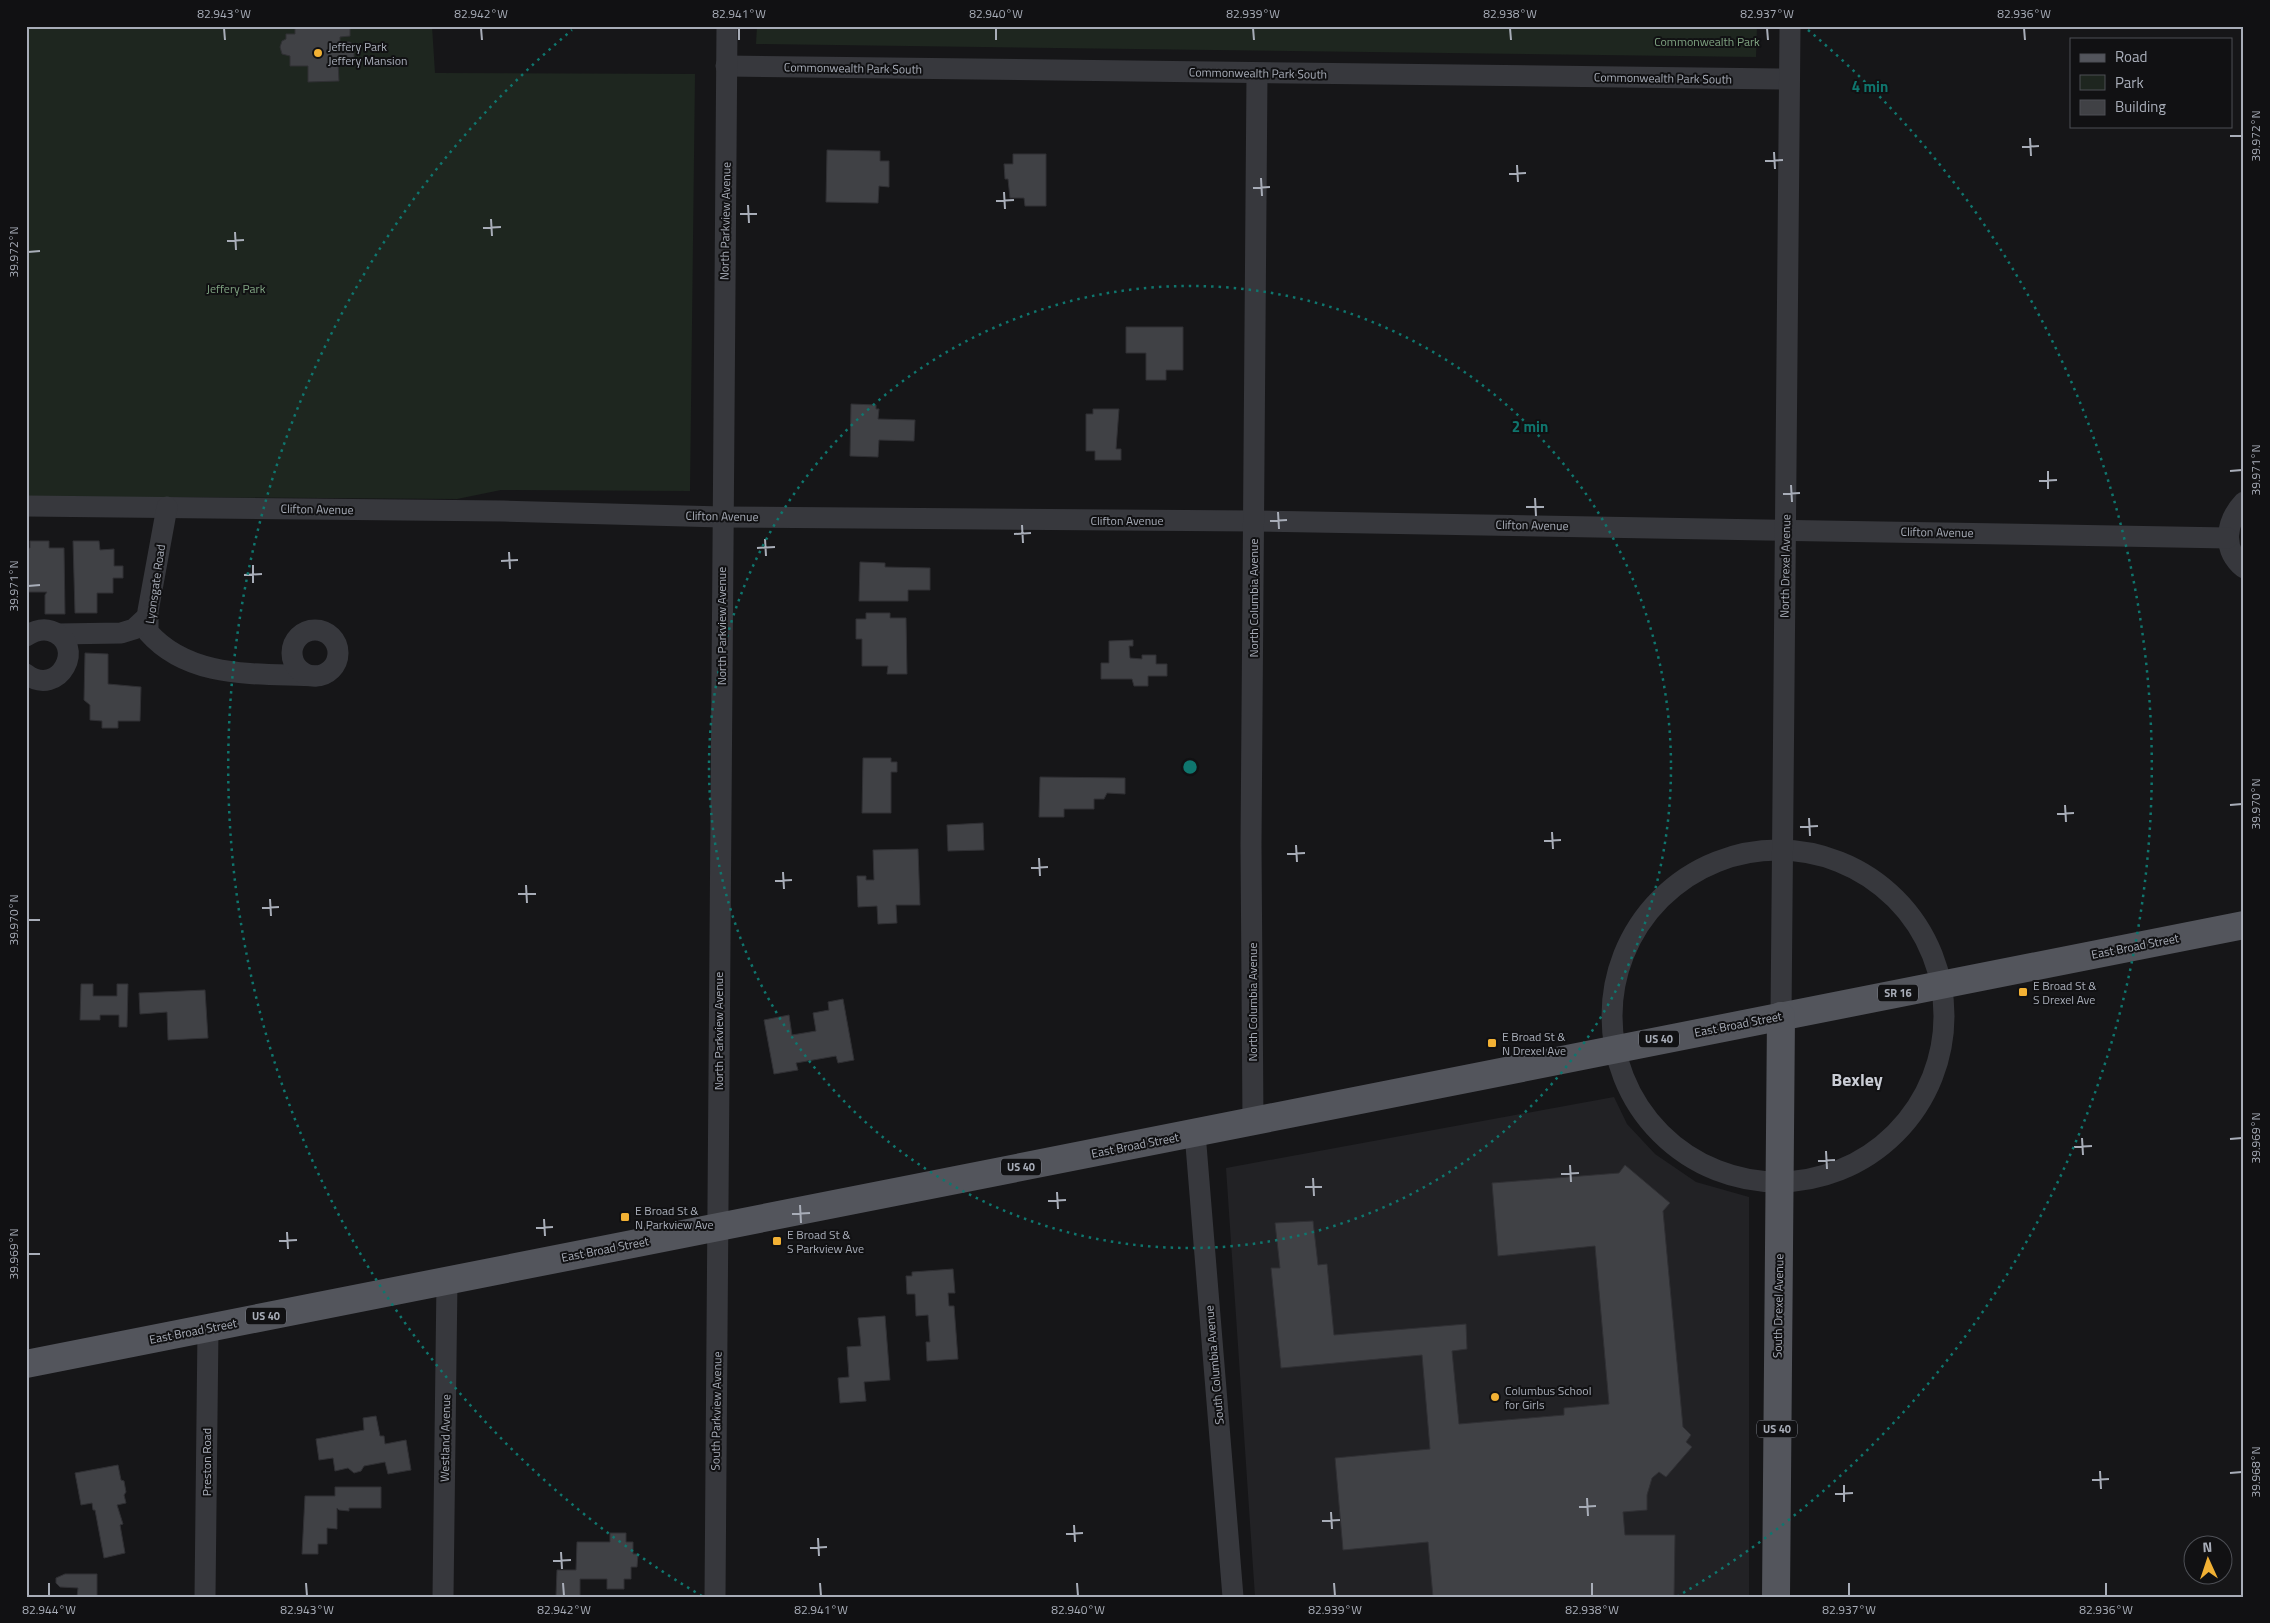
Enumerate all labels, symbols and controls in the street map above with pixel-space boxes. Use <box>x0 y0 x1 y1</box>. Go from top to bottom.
text: 82.943°W <box>197 4 251 23</box>
text: 82.942°W <box>454 4 508 23</box>
text: 82.941°W <box>712 4 766 23</box>
text: 82.940°W <box>969 4 1023 23</box>
text: 82.939°W <box>1226 4 1280 23</box>
text: 82.938°W <box>1483 4 1537 23</box>
text: 82.937°W <box>1740 4 1794 23</box>
text: 82.936°W <box>1997 4 2051 23</box>
park label: Commonwealth Park <box>1654 32 1760 51</box>
place label: Jeffery Park Jeffery Mansion <box>328 37 407 70</box>
legend <box>2070 38 2232 128</box>
text: Road <box>2115 45 2147 68</box>
marker: Jeffery Park Jeffery Mansion <box>312 47 324 59</box>
street label: Commonwealth Park South <box>784 57 922 79</box>
street label: Commonwealth Park South <box>1189 62 1327 84</box>
street label: Commonwealth Park South <box>1594 67 1732 89</box>
text: Park <box>2115 71 2144 94</box>
text: 4 min <box>1852 75 1888 98</box>
text: Building <box>2115 95 2166 118</box>
text: 39.972°N <box>2246 110 2265 162</box>
street label: North Parkview Avenue <box>714 162 736 280</box>
text: 39.972°N <box>4 226 23 278</box>
park label: Jeffery Park <box>207 279 266 298</box>
text: 2 min <box>1512 415 1548 438</box>
text: 39.971°N <box>2246 444 2265 496</box>
street label: Clifton Avenue <box>280 499 354 519</box>
street label: Clifton Avenue <box>685 506 759 526</box>
street label: Clifton Avenue <box>1090 511 1164 530</box>
street label: North Drexel Avenue <box>1775 514 1795 618</box>
street label: Clifton Avenue <box>1495 515 1569 535</box>
street label: Clifton Avenue <box>1900 522 1974 542</box>
street label: North Columbia Avenue <box>1244 539 1263 657</box>
street label: Lyonsgate Road <box>140 543 170 625</box>
text: 39.971°N <box>4 560 23 612</box>
street label: North Parkview Avenue <box>712 567 731 685</box>
centre of rings <box>1181 758 1199 776</box>
text: 39.970°N <box>2246 778 2265 830</box>
text: 39.970°N <box>4 894 23 946</box>
street label: East Broad Street <box>2090 928 2181 964</box>
street label: North Columbia Avenue <box>1243 943 1262 1061</box>
street label: North Parkview Avenue <box>709 972 728 1090</box>
place label: E Broad St & S Drexel Ave <box>2033 976 2097 1009</box>
road number: SR 16 <box>1878 984 1918 1001</box>
marker: E Broad St & S Drexel Ave <box>2017 986 2029 998</box>
street label: East Broad Street <box>1693 1006 1784 1042</box>
place label: E Broad St & N Drexel Ave <box>1502 1027 1566 1060</box>
road number: US 40 <box>1639 1030 1679 1048</box>
marker: E Broad St & N Drexel Ave <box>1486 1037 1498 1049</box>
district label: Bexley <box>1831 1066 1883 1093</box>
text: 39.969°N <box>2246 1112 2265 1164</box>
street label: East Broad Street <box>1090 1127 1181 1163</box>
road number: US 40 <box>1001 1158 1041 1176</box>
place label: E Broad St & N Parkview Ave <box>635 1201 714 1234</box>
marker: E Broad St & N Parkview Ave <box>619 1211 631 1223</box>
place label: E Broad St & S Parkview Ave <box>787 1225 864 1258</box>
text: 39.969°N <box>4 1228 23 1280</box>
street label: East Broad Street <box>560 1231 651 1267</box>
marker: E Broad St & S Parkview Ave <box>771 1235 783 1247</box>
street label: South Drexel Avenue <box>1768 1254 1788 1358</box>
street label: South Columbia Avenue <box>1199 1305 1229 1425</box>
road number: US 40 <box>246 1308 286 1324</box>
street label: East Broad Street <box>148 1313 239 1349</box>
street label: South Parkview Avenue <box>705 1351 727 1471</box>
place label: Columbus School for Girls <box>1505 1381 1591 1414</box>
marker: Columbus School for Girls <box>1489 1391 1501 1403</box>
street label: Westland Avenue <box>435 1394 455 1482</box>
road number: US 40 <box>1757 1420 1797 1438</box>
street label: Preston Road <box>197 1428 216 1496</box>
text: 39.968°N <box>2246 1446 2265 1498</box>
north arrow <box>2182 1536 2232 1586</box>
text: N <box>2202 1536 2213 1557</box>
text: 82.944°W <box>22 1600 76 1619</box>
text: 82.943°W <box>280 1600 334 1619</box>
text: 82.942°W <box>537 1600 591 1619</box>
text: 82.941°W <box>794 1600 848 1619</box>
text: 82.940°W <box>1051 1600 1105 1619</box>
text: 82.939°W <box>1308 1600 1362 1619</box>
text: 82.938°W <box>1565 1600 1619 1619</box>
text: 82.937°W <box>1822 1600 1876 1619</box>
text: 82.936°W <box>2079 1600 2133 1619</box>

